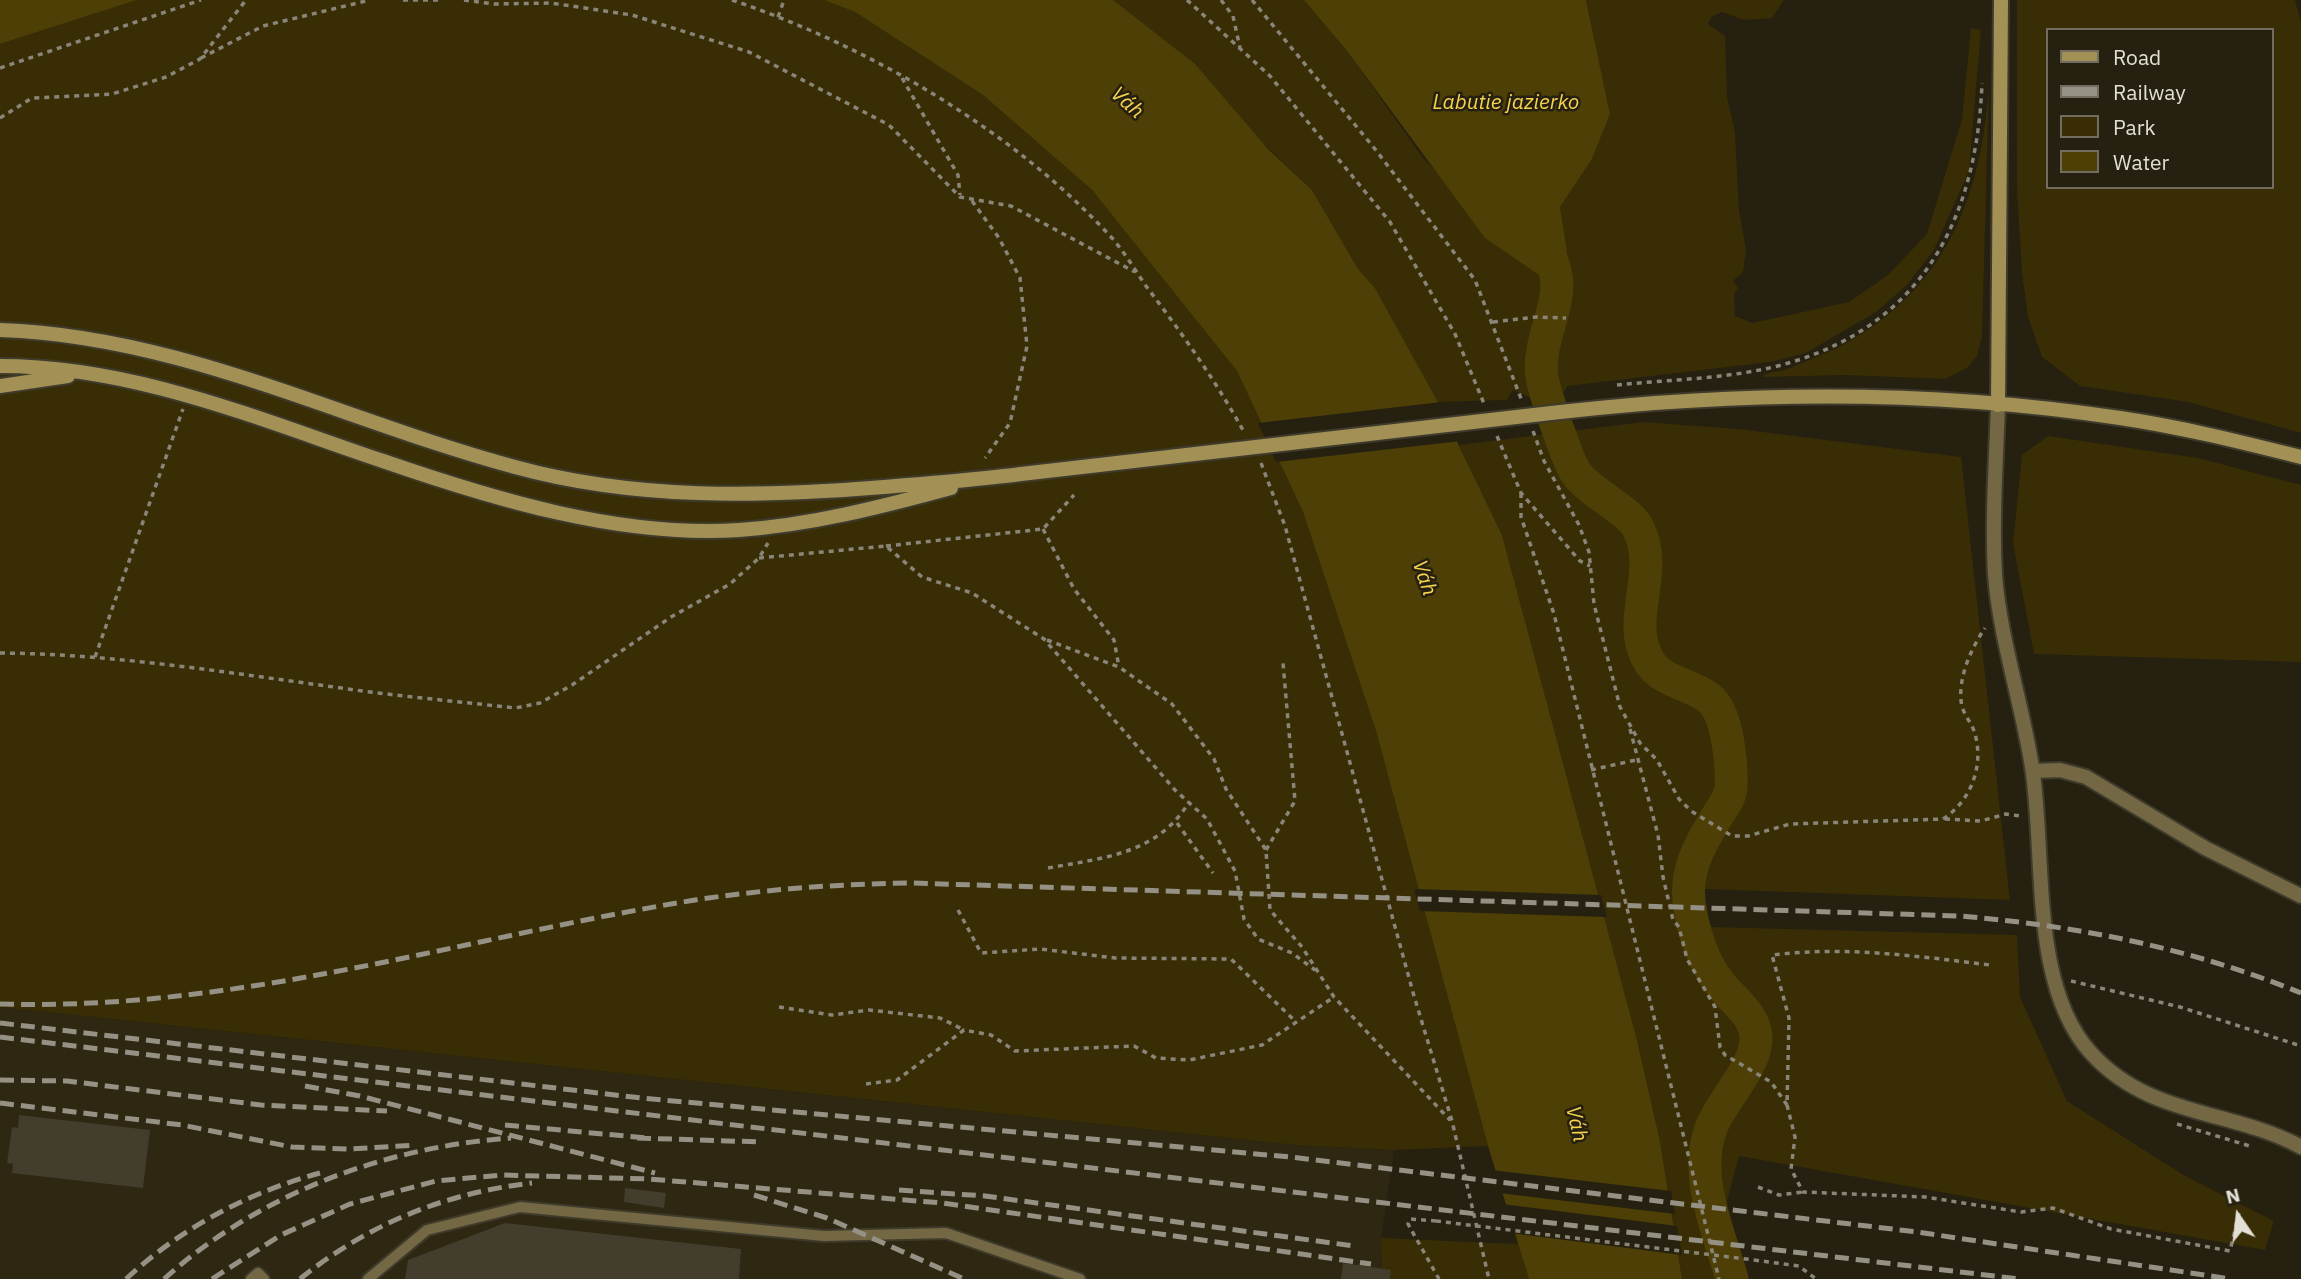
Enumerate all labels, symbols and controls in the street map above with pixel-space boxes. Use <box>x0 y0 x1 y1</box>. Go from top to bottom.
legend <box>2046 28 2273 189</box>
text: Road <box>2113 43 2161 71</box>
text: Railway <box>2113 78 2186 106</box>
water label: Váh <box>1105 82 1149 124</box>
water label: Labutie jazierko <box>1433 90 1579 116</box>
text: Park <box>2113 113 2156 141</box>
text: Water <box>2113 148 2169 176</box>
water label: Váh <box>1406 557 1442 599</box>
water label: Váh <box>1560 1104 1592 1144</box>
north arrow <box>2203 1181 2273 1251</box>
text: N <box>2223 1182 2242 1209</box>

